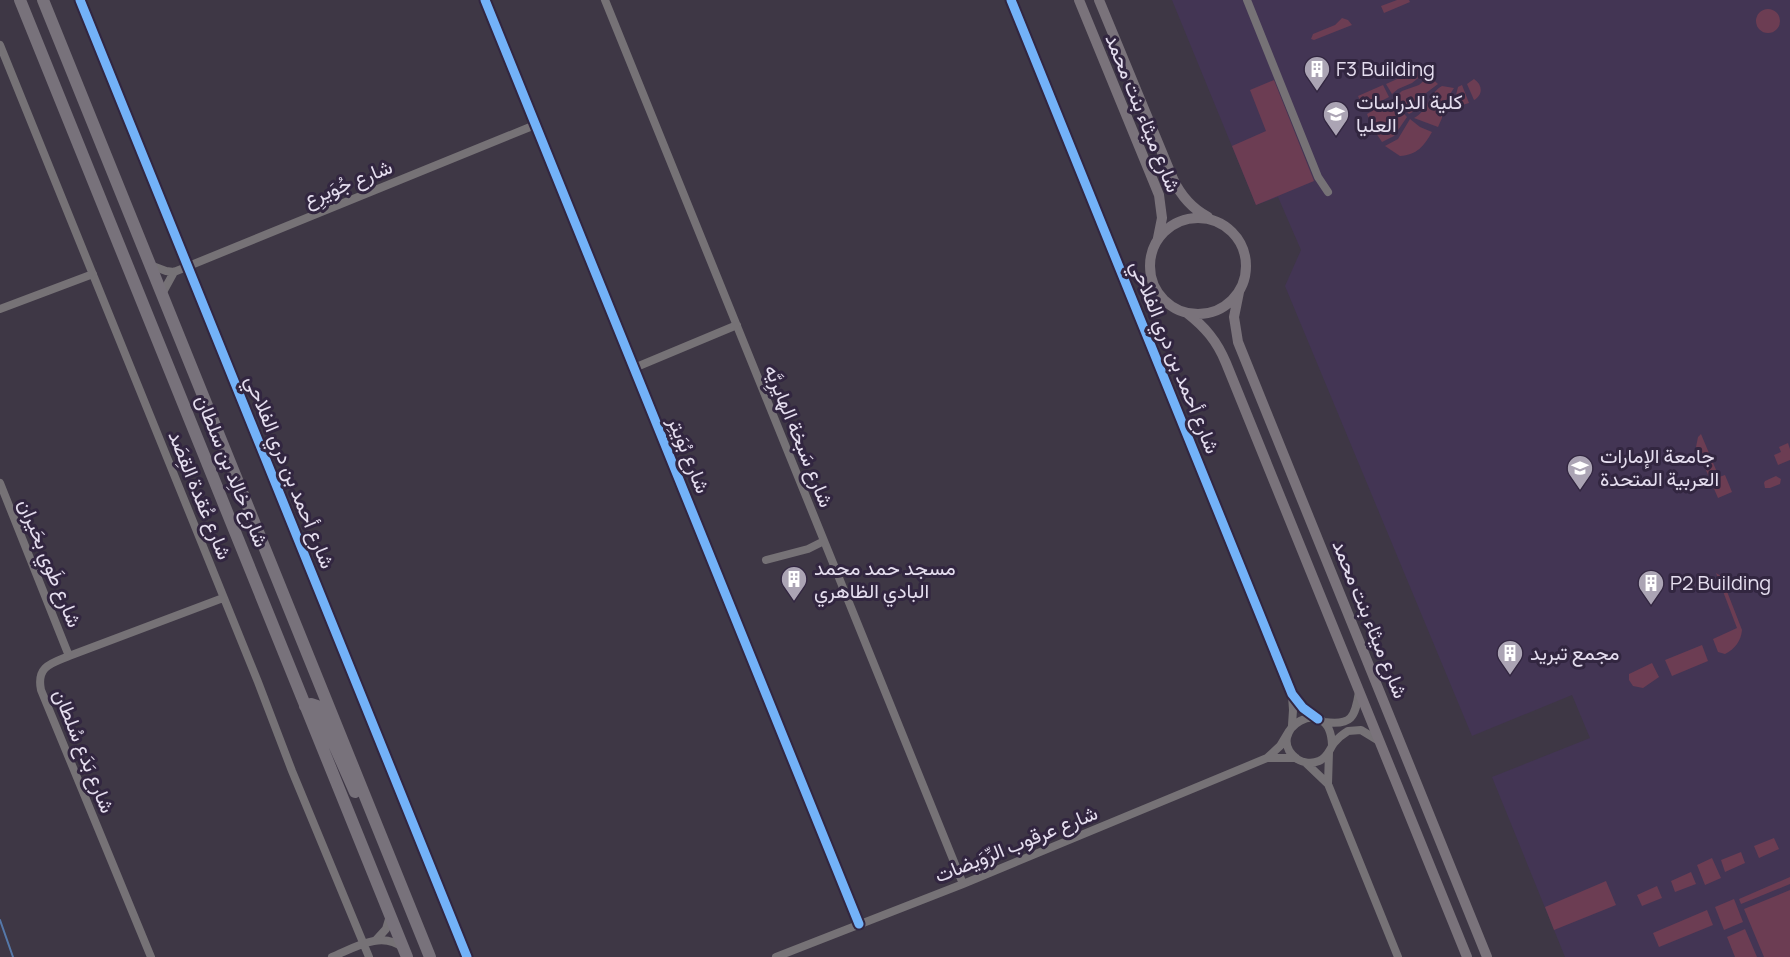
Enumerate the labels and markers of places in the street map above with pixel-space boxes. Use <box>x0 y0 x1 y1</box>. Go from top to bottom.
building icon: F3 Building <box>1302 54 1332 92</box>
place label: F3 Building <box>1336 55 1435 82</box>
place label: كلية الدراسات العليا <box>1356 88 1463 138</box>
school or university icon: كلية الدراسات العليا <box>1321 99 1351 137</box>
place label: جامعة الإمارات العربية المتحدة <box>1600 442 1719 492</box>
school or university icon: جامعة الإمارات العربية المتحدة <box>1565 453 1595 491</box>
place label: مسجد حمد محمد البادي الظاهري <box>814 554 956 608</box>
building icon: مسجد حمد محمد البادي الظاهري <box>779 564 809 602</box>
building icon: P2 Building <box>1636 568 1666 606</box>
place label: P2 Building <box>1670 569 1771 596</box>
building icon: مجمع تبريد <box>1495 638 1525 676</box>
place label: مجمع تبريد <box>1530 639 1619 667</box>

